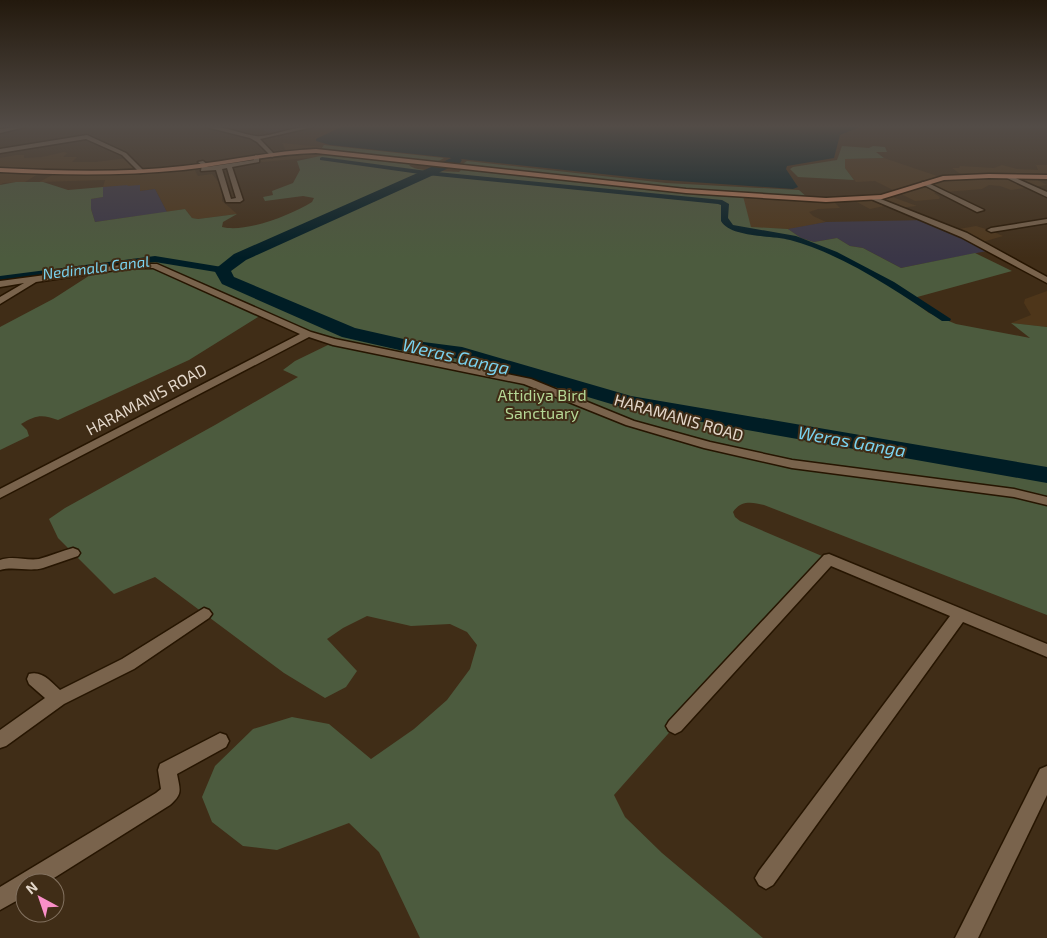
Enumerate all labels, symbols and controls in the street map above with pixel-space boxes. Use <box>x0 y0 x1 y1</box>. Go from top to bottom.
water label: Nedimala Canal <box>42 252 150 282</box>
water label: Weras Ganga <box>400 333 512 379</box>
street label: HARAMANIS ROAD <box>83 359 209 439</box>
park label: Attidiya Bird Sanctuary <box>497 385 587 422</box>
street label: HARAMANIS ROAD <box>612 389 746 445</box>
water label: Weras Ganga <box>796 421 908 461</box>
north arrow <box>15 873 65 923</box>
text: N <box>22 878 41 897</box>

